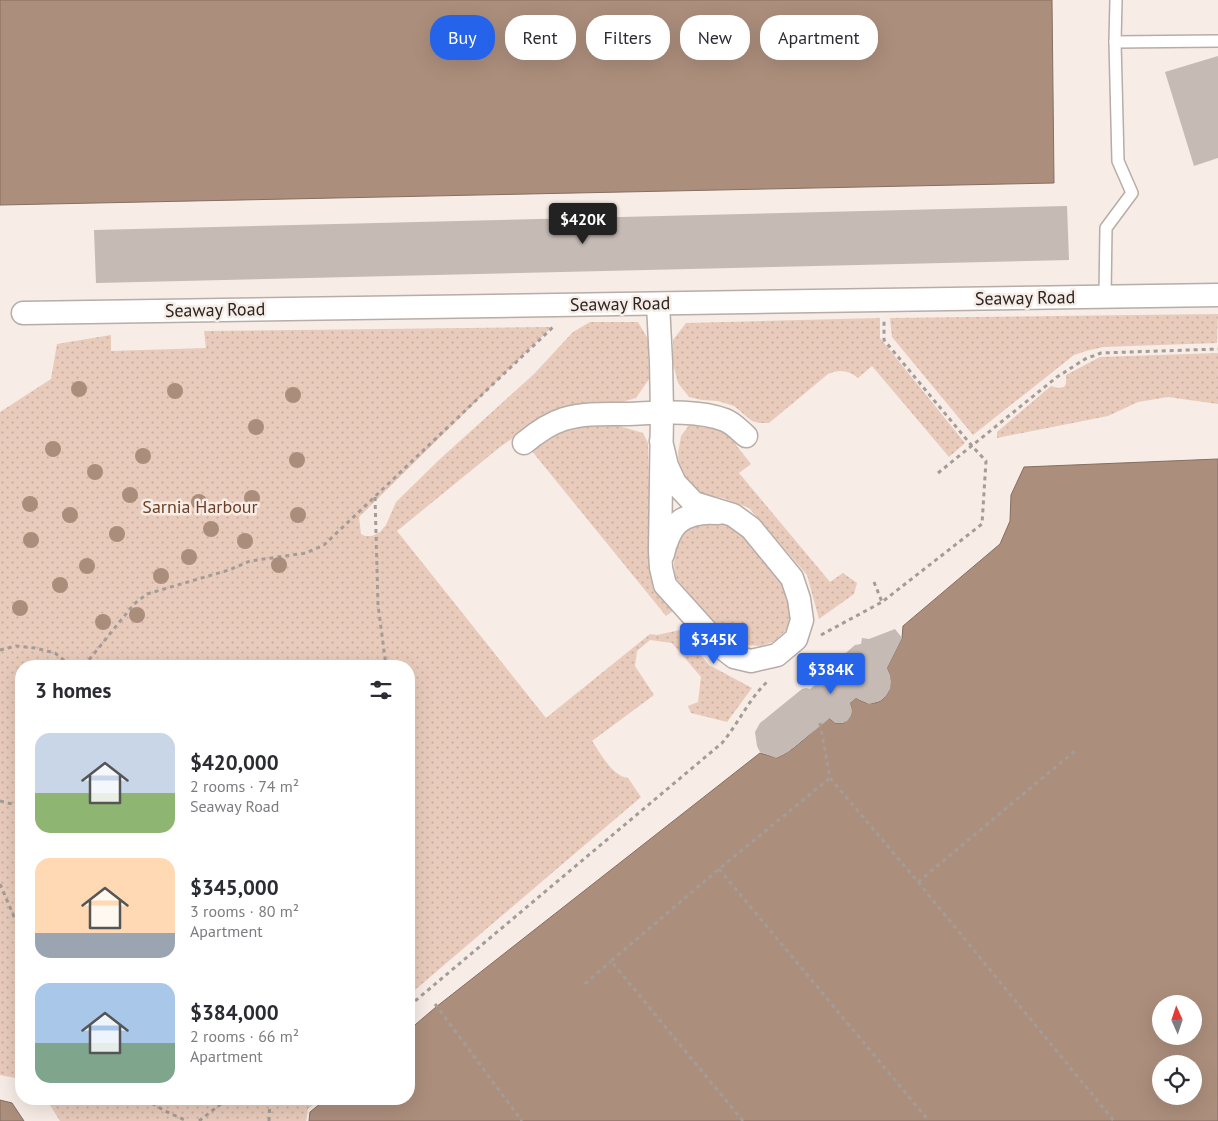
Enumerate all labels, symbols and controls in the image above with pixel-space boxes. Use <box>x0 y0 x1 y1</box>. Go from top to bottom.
chip: Buy <box>430 15 495 60</box>
chip: Rent <box>505 15 576 60</box>
chip: Filters <box>586 15 670 60</box>
chip: New <box>680 15 750 60</box>
chip: Apartment <box>760 15 878 60</box>
pin: $420K <box>548 202 618 245</box>
text: $420K <box>560 209 606 229</box>
street label: Seaway Road <box>975 285 1075 310</box>
street label: Seaway Road <box>570 291 670 316</box>
street label: Seaway Road <box>165 297 265 322</box>
park label: Sarnia Harbour <box>142 495 258 518</box>
pin: $345K <box>679 622 749 665</box>
text: $345K <box>691 629 737 649</box>
pin: $384K <box>796 652 866 695</box>
text: $384K <box>808 659 854 679</box>
icon: filters <box>367 676 395 704</box>
text: 3 homes <box>35 677 111 704</box>
text: $420,000 <box>190 749 279 776</box>
icon: home <box>75 753 135 813</box>
text: 2 rooms · 74 m² <box>190 776 299 796</box>
text: Seaway Road <box>190 796 279 816</box>
text: $345,000 <box>190 874 279 901</box>
icon: home <box>75 878 135 938</box>
text: 3 rooms · 80 m² <box>190 901 299 921</box>
text: Apartment <box>190 921 263 941</box>
north arrow <box>1152 995 1202 1045</box>
map controls <box>1152 995 1202 1105</box>
text: $384,000 <box>190 999 279 1026</box>
icon: home <box>75 1003 135 1063</box>
text: 2 rooms · 66 m² <box>190 1026 299 1046</box>
text: Apartment <box>190 1046 263 1066</box>
button: locate <box>1152 1055 1202 1105</box>

